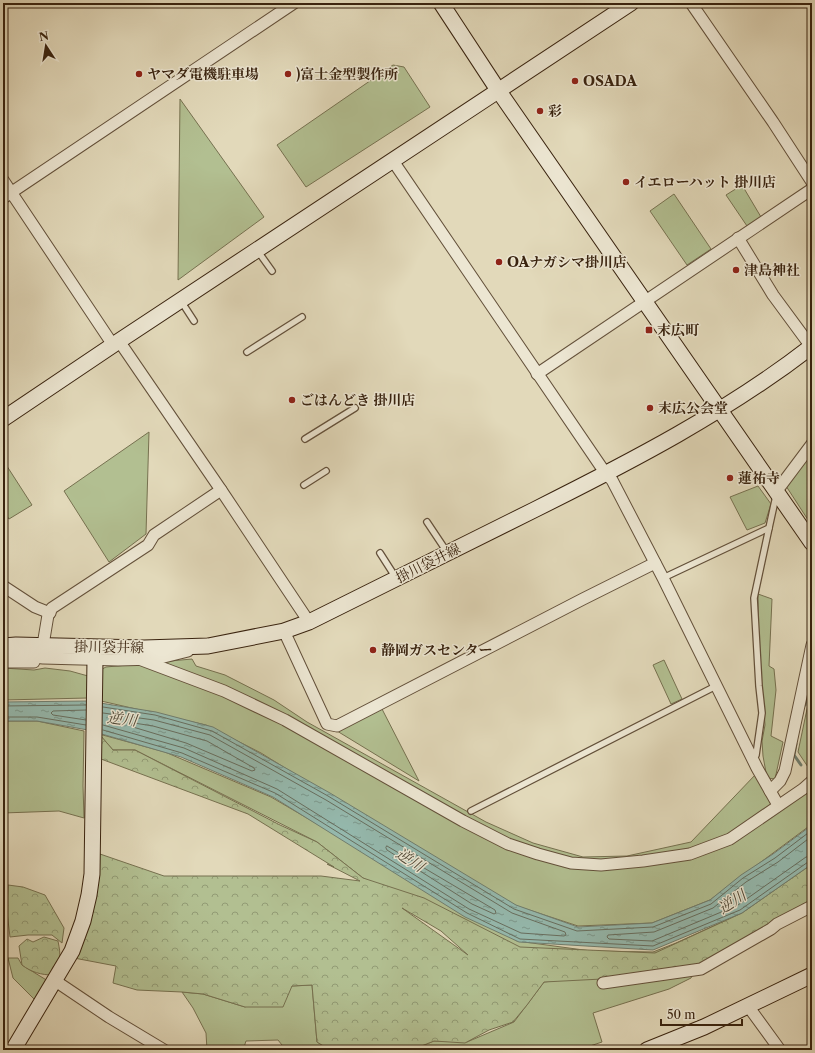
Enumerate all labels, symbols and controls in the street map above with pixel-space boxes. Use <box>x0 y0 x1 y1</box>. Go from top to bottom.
north arrow <box>26 26 66 66</box>
text: N <box>38 28 50 44</box>
place label: ヤマダ電機駐車場 <box>147 65 259 83</box>
place label: )富士金型製作所 <box>296 65 398 83</box>
marker: ヤマダ電機駐車場 <box>134 69 144 79</box>
marker: )富士金型製作所 <box>283 69 293 79</box>
place label: OSADA <box>583 72 638 90</box>
marker: OSADA <box>570 76 580 86</box>
place label: 彩 <box>548 102 562 120</box>
marker: 彩 <box>535 106 545 116</box>
place label: イエローハット 掛川店 <box>634 173 776 191</box>
marker: イエローハット 掛川店 <box>621 177 631 187</box>
place label: OAナガシマ掛川店 <box>507 253 627 271</box>
marker: OAナガシマ掛川店 <box>494 257 504 267</box>
place label: 津島神社 <box>744 261 800 279</box>
marker: 津島神社 <box>731 265 741 275</box>
place label: 末広町 <box>657 321 700 339</box>
marker: 末広町 <box>644 325 654 335</box>
place label: ごはんどき 掛川店 <box>300 391 416 409</box>
marker: ごはんどき 掛川店 <box>287 395 297 405</box>
place label: 末広公会堂 <box>658 399 728 417</box>
marker: 末広公会堂 <box>645 403 655 413</box>
place label: 蓮祐寺 <box>738 469 780 487</box>
marker: 蓮祐寺 <box>725 473 735 483</box>
street label: 掛川袋井線 <box>393 539 463 587</box>
street label: 掛川袋井線 <box>74 637 144 657</box>
place label: 静岡ガスセンター <box>381 641 492 659</box>
marker: 静岡ガスセンター <box>368 645 378 655</box>
water label: 逆川 <box>106 707 140 730</box>
water label: 逆川 <box>393 843 430 877</box>
water label: 逆川 <box>714 884 751 918</box>
scale bar <box>661 1001 742 1027</box>
text: 50 m <box>667 1007 696 1022</box>

